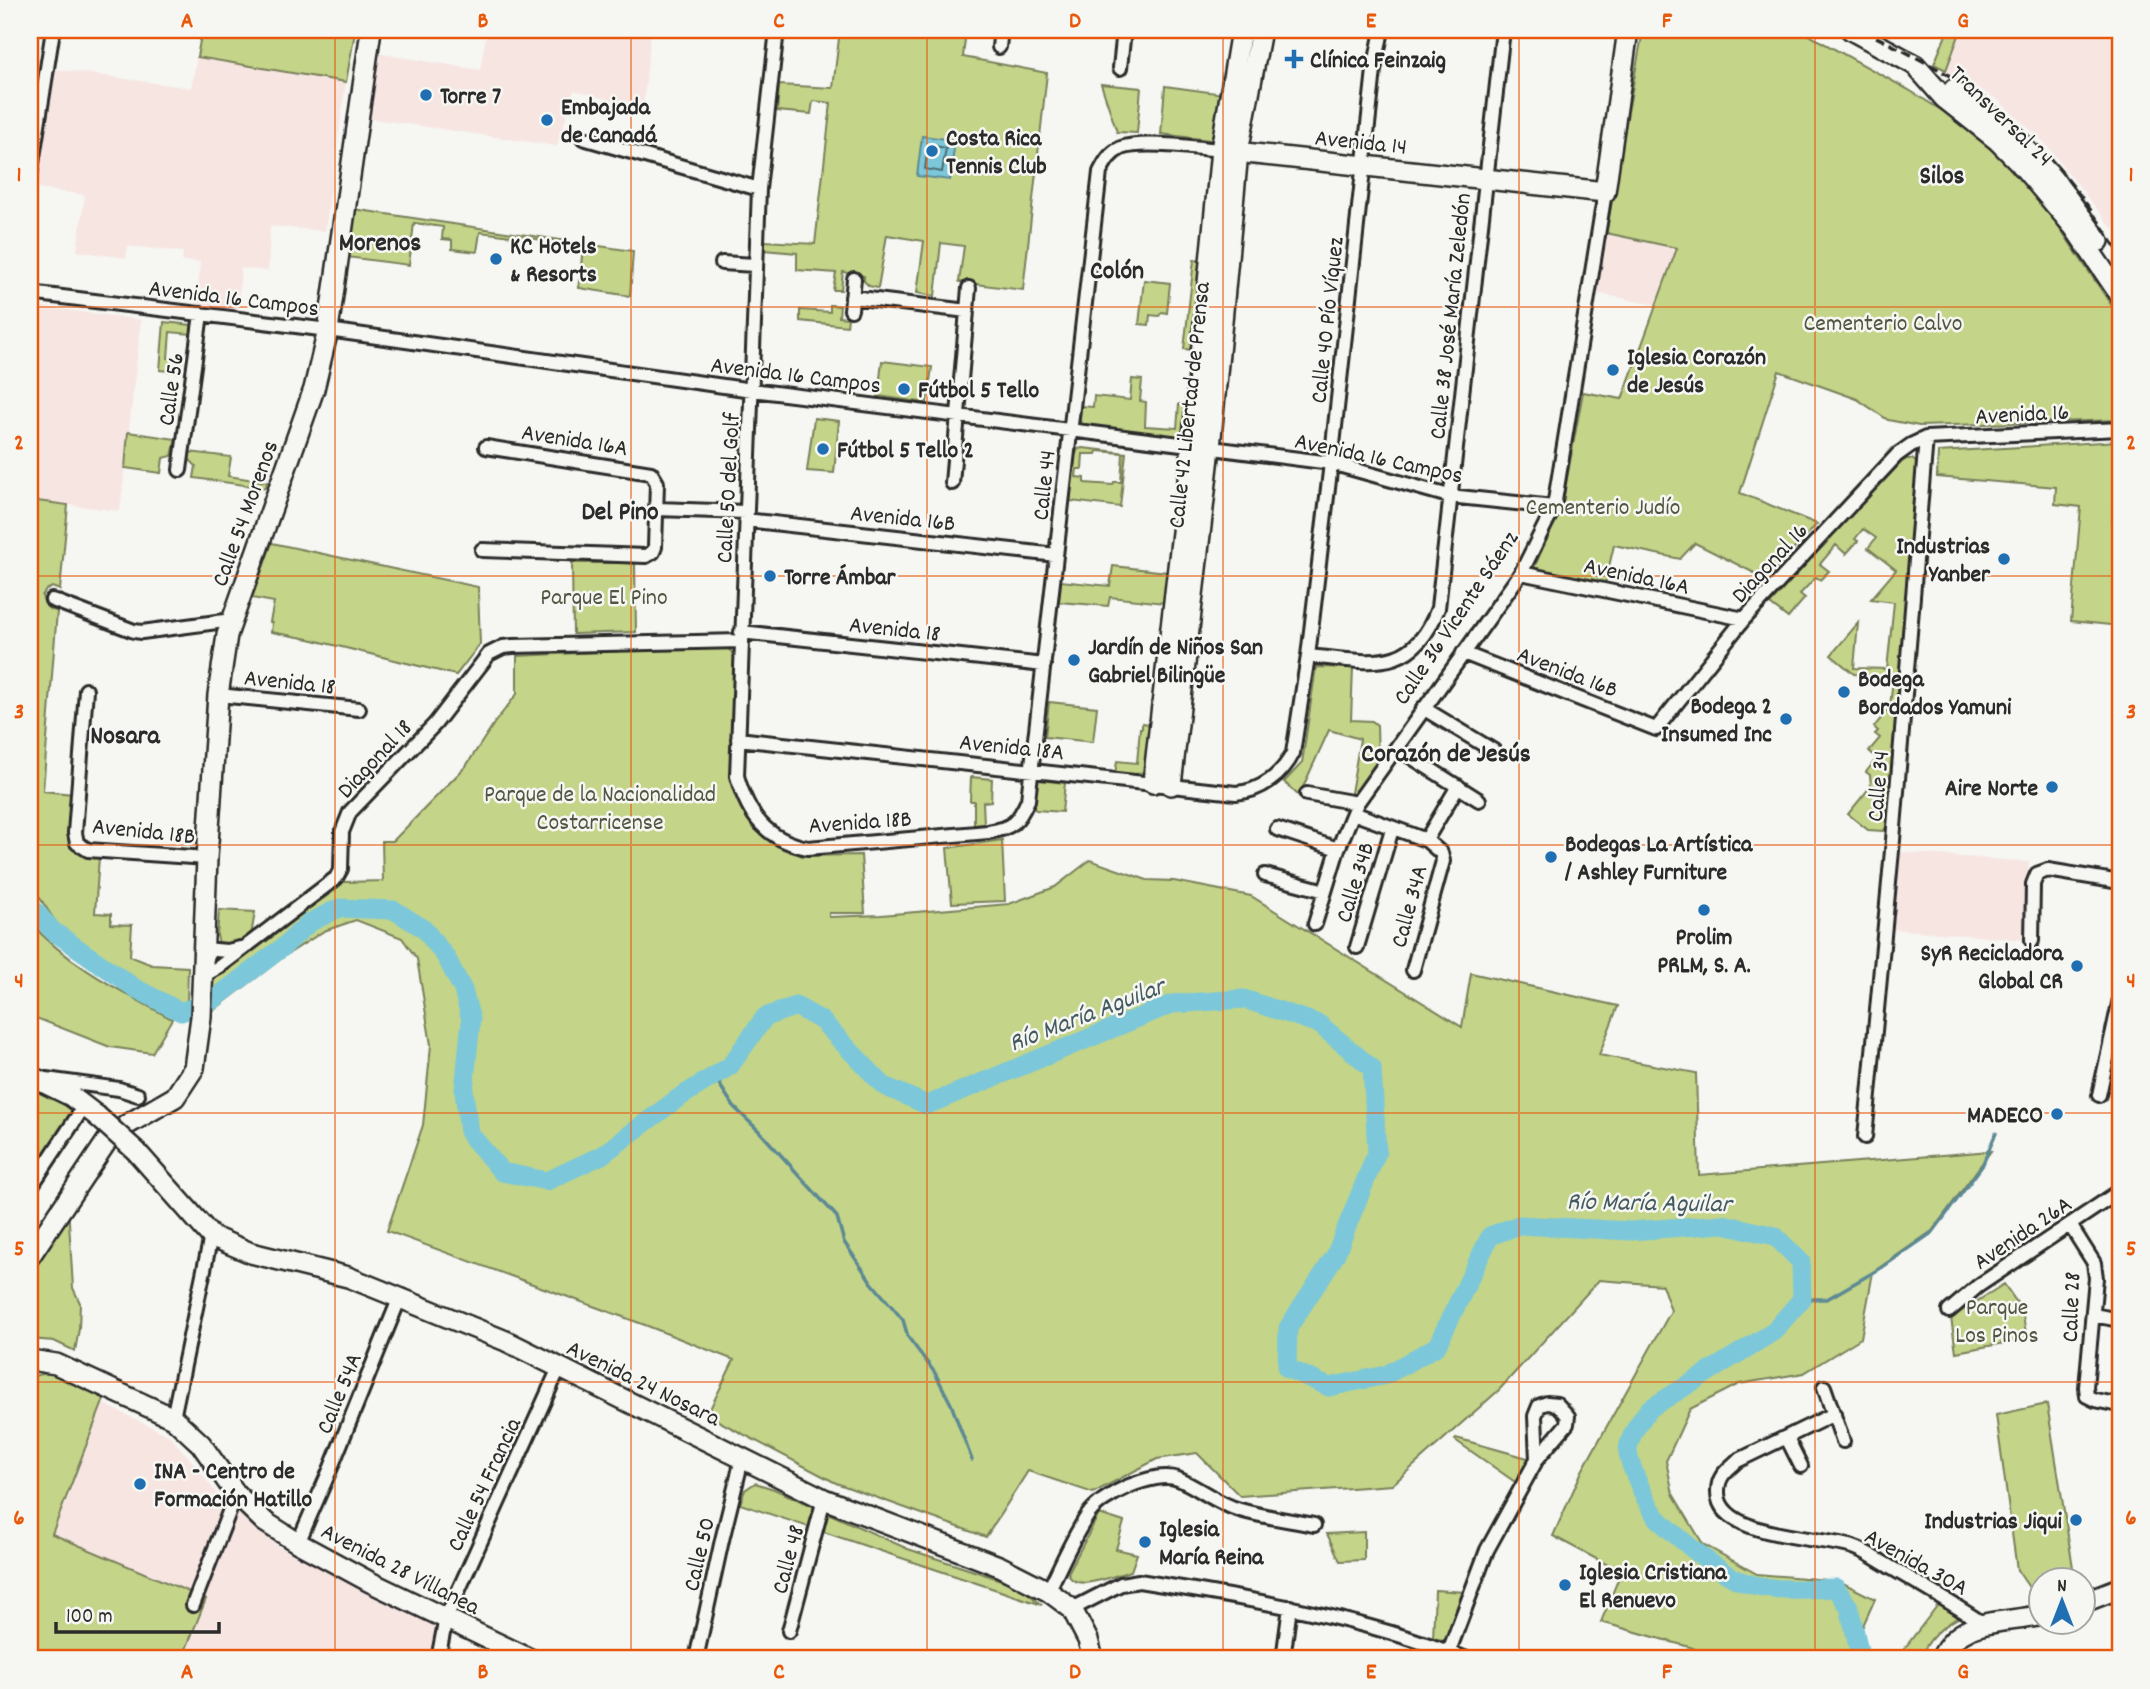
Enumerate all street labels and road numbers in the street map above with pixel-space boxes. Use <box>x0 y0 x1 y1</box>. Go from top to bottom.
street label: Transversal 24 <box>1940 59 2060 176</box>
street label: Avenida 14 <box>1313 122 1408 166</box>
street label: Calle 38 José María Zeledón <box>1422 191 1482 441</box>
street label: Calle 40 Pío Víquez <box>1303 235 1355 405</box>
street label: Avenida 16 Campos <box>147 273 321 327</box>
street label: Calle 42 Libertad de Prensa <box>1161 280 1221 530</box>
street label: Avenida 16 Campos <box>709 350 883 404</box>
street label: Calle 56 <box>151 351 195 428</box>
street label: Avenida 16 <box>1974 397 2070 435</box>
street label: Calle 50 del Golf <box>709 412 751 564</box>
street label: Avenida 16A <box>519 417 630 467</box>
street label: Avenida 16 Campos <box>1291 426 1466 494</box>
street label: Calle 54 Morenos <box>205 436 289 592</box>
street label: Calle 44 <box>1025 448 1067 522</box>
street label: Avenida 16B <box>848 498 957 542</box>
street label: Diagonal 16 <box>1725 516 1818 612</box>
street label: Calle 36 Vicente Sáenz <box>1386 525 1529 713</box>
street label: Avenida 16A <box>1580 550 1692 606</box>
street label: Avenida 18 <box>847 609 942 653</box>
street label: Avenida 16B <box>1512 639 1622 709</box>
street label: Avenida 18 <box>242 662 337 706</box>
street label: Diagonal 18 <box>330 713 422 807</box>
street label: Avenida 18A <box>958 727 1066 771</box>
street label: Calle 34 <box>1860 749 1900 823</box>
street label: Avenida 18B <box>807 803 913 845</box>
street label: Avenida 18B <box>90 811 197 855</box>
street label: Calle 34B <box>1329 838 1385 927</box>
street label: Calle 34A <box>1384 862 1438 952</box>
street label: Avenida 26A <box>1968 1189 2080 1280</box>
street label: Calle 28 <box>2055 1271 2091 1343</box>
street label: Avenida 24 Nosara <box>560 1333 726 1437</box>
street label: Calle 54A <box>309 1348 372 1440</box>
street label: Calle 54 Francia <box>440 1412 532 1558</box>
street label: Calle 50 <box>676 1514 726 1595</box>
street label: Avenida 28 Villanea <box>314 1516 486 1626</box>
street label: Calle 48 <box>764 1521 815 1598</box>
street label: Avenida 30A <box>1857 1521 1974 1606</box>

